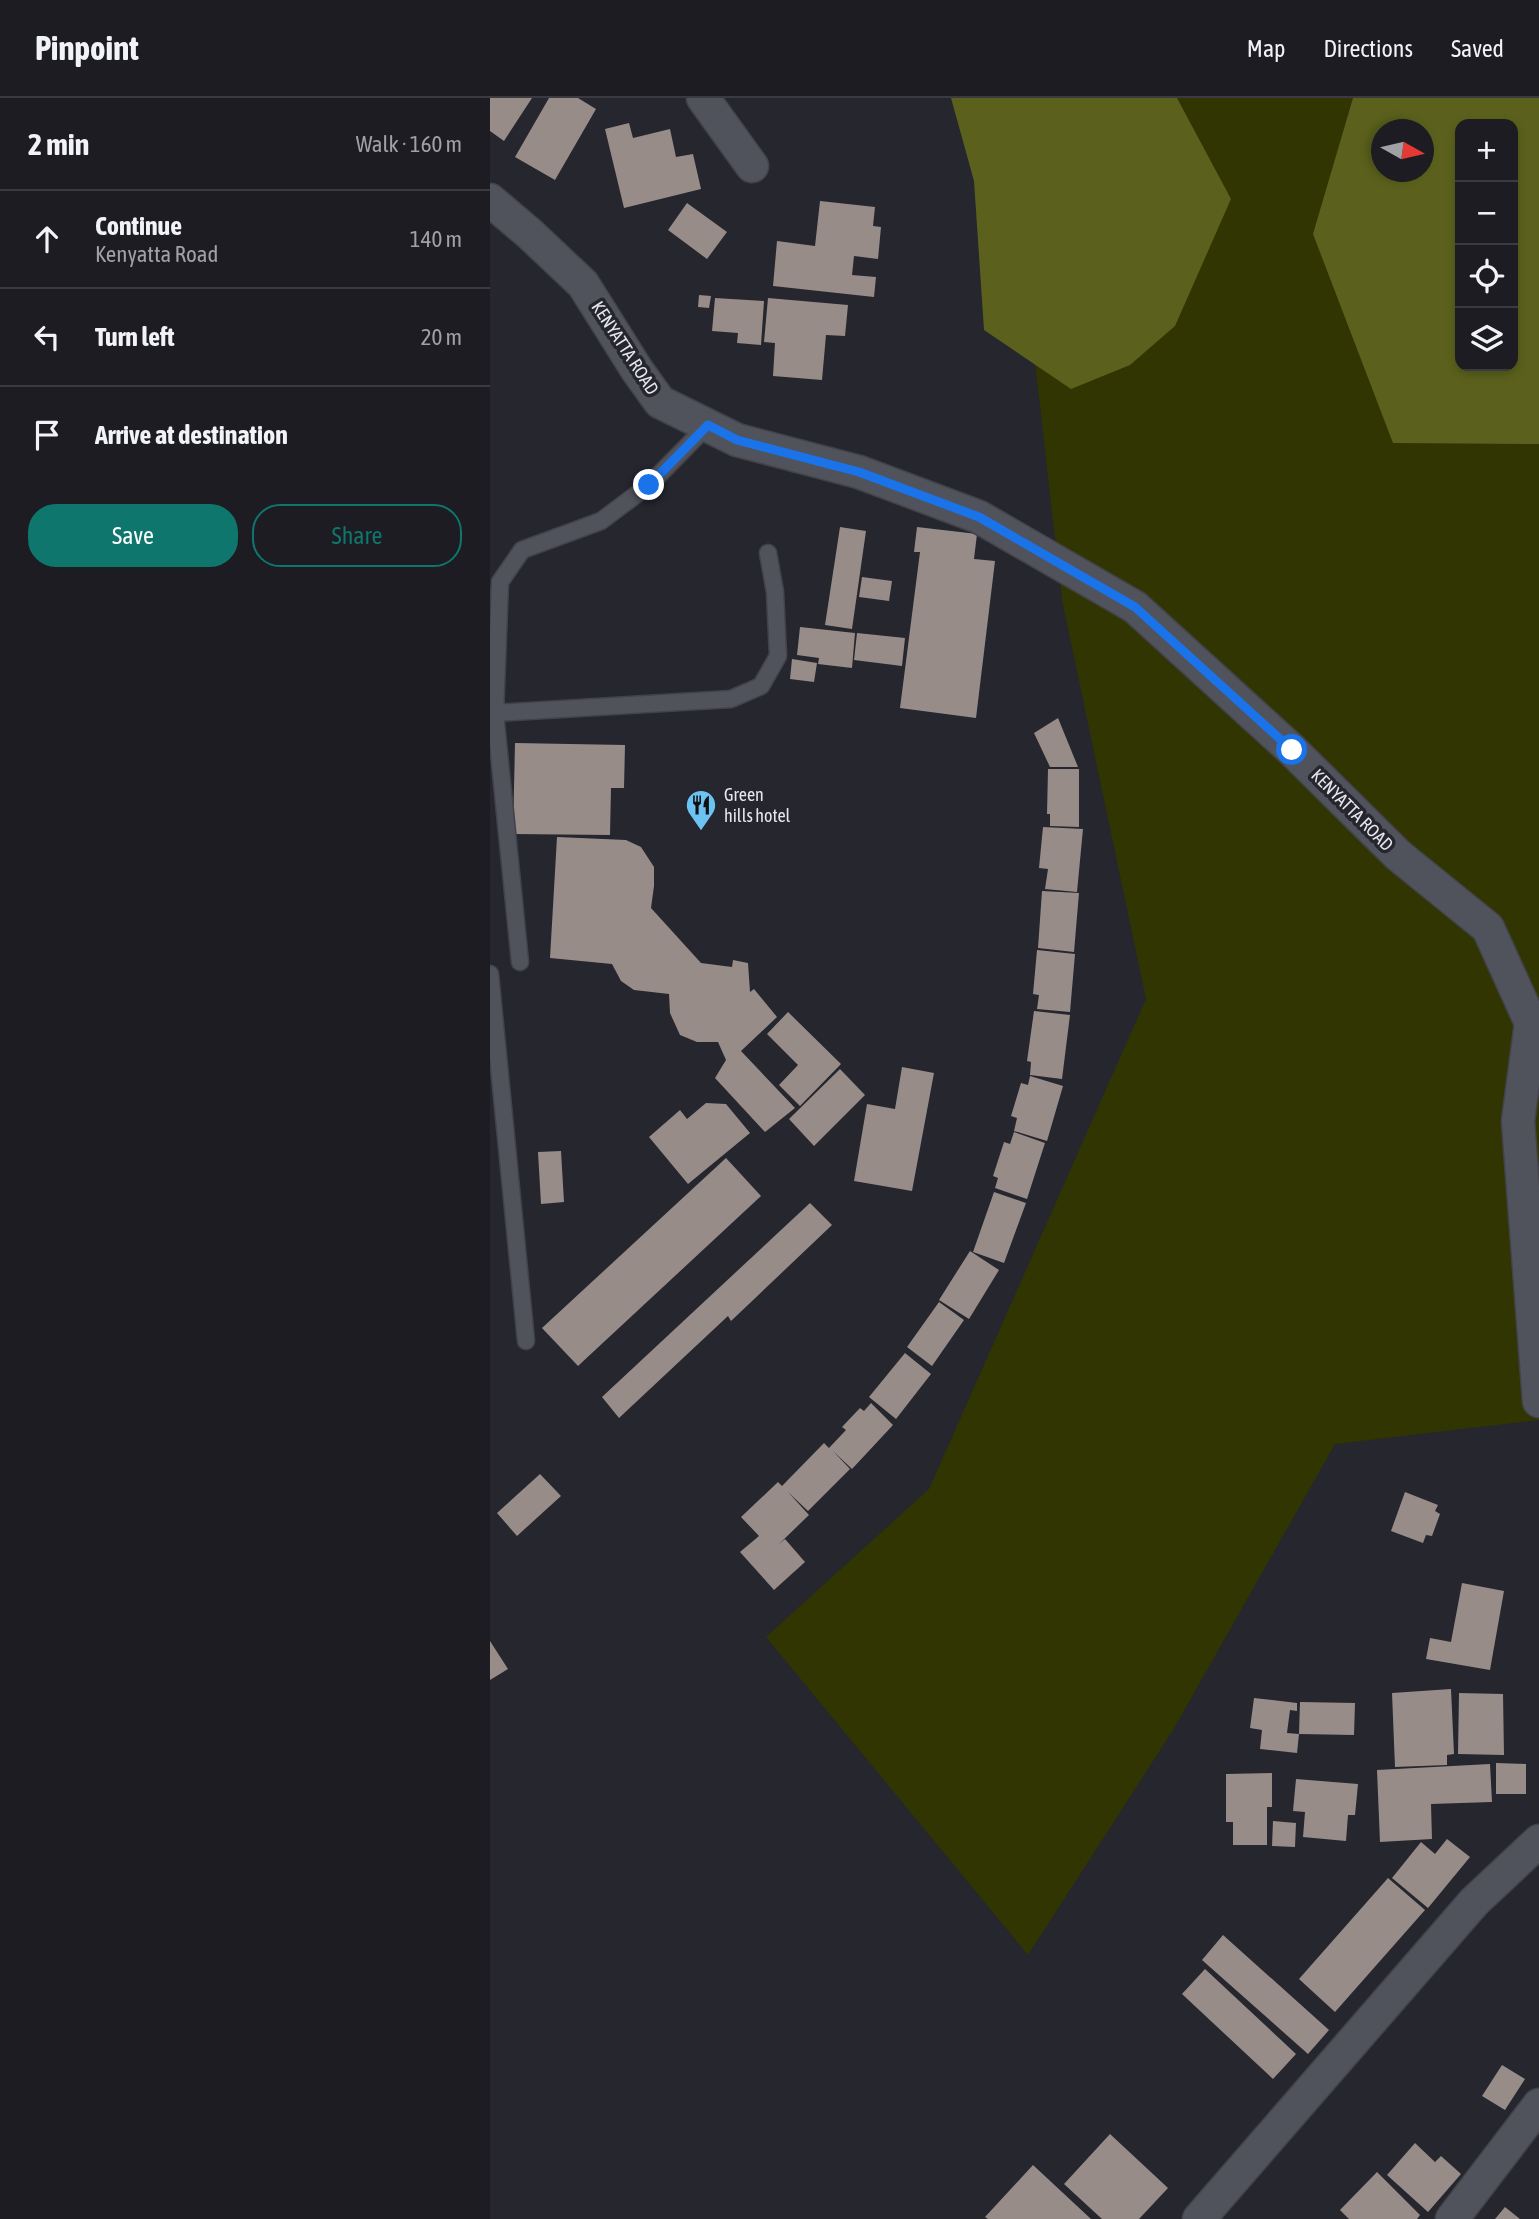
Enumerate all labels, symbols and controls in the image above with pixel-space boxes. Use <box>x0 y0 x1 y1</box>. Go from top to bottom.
text: Pinpoint <box>35 29 139 67</box>
text: Map <box>1247 35 1285 62</box>
text: Directions <box>1323 35 1413 62</box>
text: Saved <box>1451 35 1504 62</box>
north arrow <box>1371 119 1434 182</box>
map controls <box>1455 119 1518 371</box>
button: + <box>1455 119 1518 182</box>
text: 2 min <box>28 127 89 161</box>
text: Walk · 160 m <box>356 131 462 157</box>
button: − <box>1455 182 1518 245</box>
text: Continue <box>95 211 182 241</box>
icon: ahead <box>28 220 66 258</box>
text: 140 m <box>410 226 462 252</box>
text: Kenyatta Road <box>95 241 218 267</box>
button: locate <box>1455 245 1518 308</box>
street label: KENYATTA ROAD <box>587 297 663 398</box>
button: layers <box>1455 308 1518 371</box>
icon: left <box>28 318 66 356</box>
text: Turn left <box>95 322 175 352</box>
text: 20 m <box>421 324 462 350</box>
icon: arrive <box>28 416 66 454</box>
text: Arrive at destination <box>95 420 288 450</box>
route end <box>633 469 664 500</box>
button: Save <box>28 504 238 567</box>
button: Share <box>252 504 462 567</box>
route start <box>1276 734 1307 765</box>
street label: KENYATTA ROAD <box>1307 764 1398 855</box>
place label: Green hills hotel <box>724 784 791 826</box>
restaurant icon: Green hills hotel <box>684 788 718 832</box>

